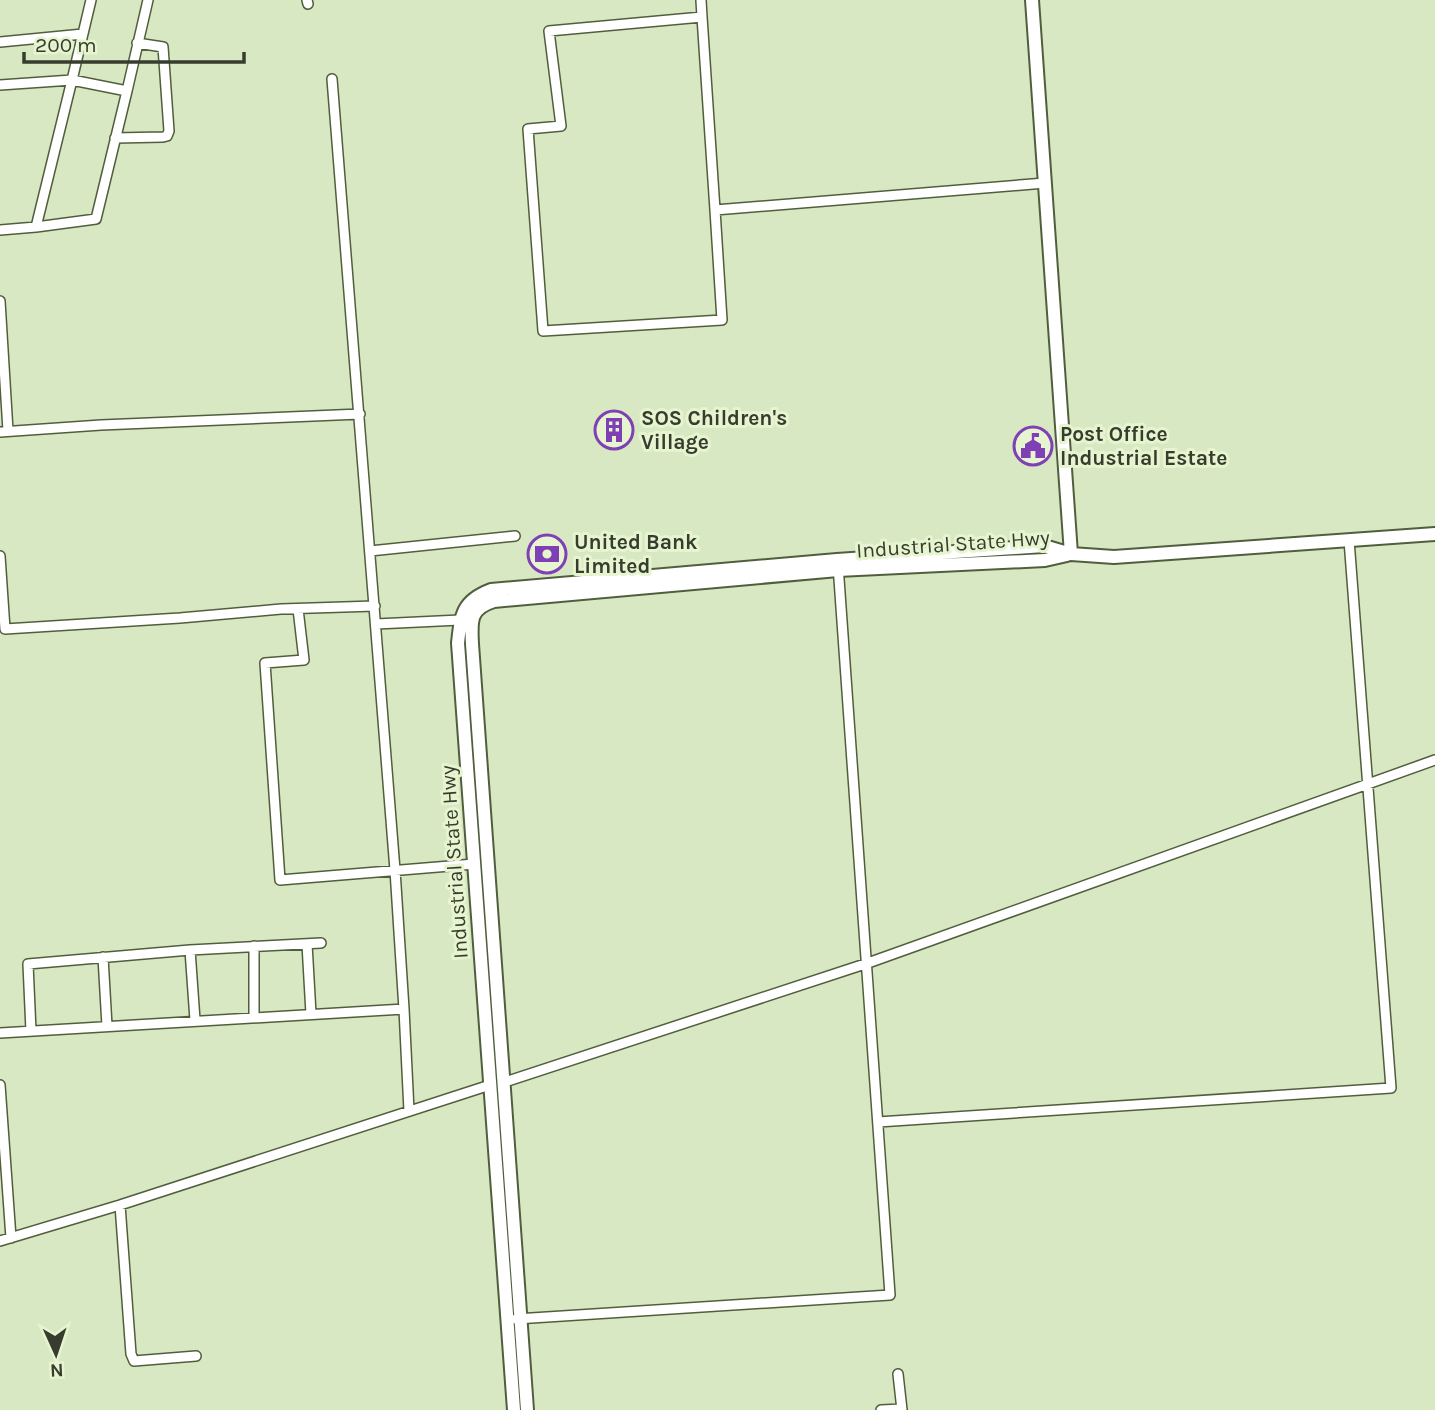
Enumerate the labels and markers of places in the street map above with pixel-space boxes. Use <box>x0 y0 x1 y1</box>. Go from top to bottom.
place label: SOS Children's Village <box>641 406 787 454</box>
building icon: SOS Children's Village <box>593 409 635 451</box>
place label: Post Office Industrial Estate <box>1060 422 1227 470</box>
public building icon: Post Office Industrial Estate <box>1012 425 1054 467</box>
place label: United Bank Limited <box>574 530 698 578</box>
bank icon: United Bank Limited <box>526 533 568 575</box>

